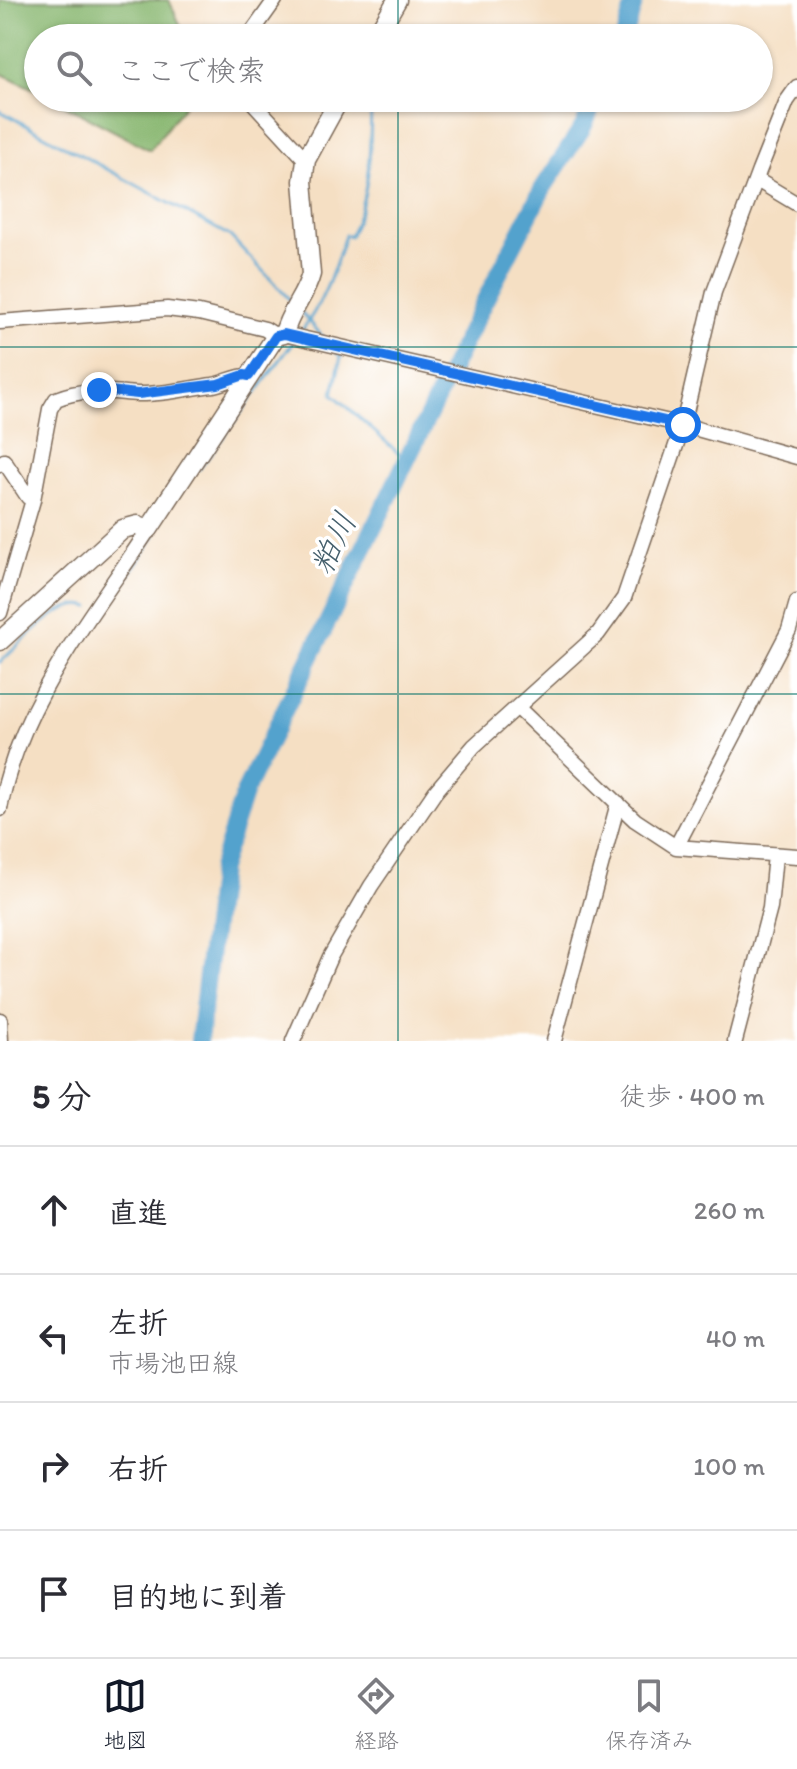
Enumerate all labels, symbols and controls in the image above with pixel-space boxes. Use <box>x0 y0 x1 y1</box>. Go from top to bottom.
search box <box>24 24 773 112</box>
icon: search <box>52 46 96 90</box>
text: ここで検索 <box>116 52 266 89</box>
route end <box>81 372 117 408</box>
route start <box>665 407 701 443</box>
water label: 粕川 <box>302 506 364 580</box>
text: 5 分 <box>32 1076 92 1117</box>
text: 徒歩 · 400 m <box>620 1080 765 1112</box>
icon: ahead <box>32 1188 76 1232</box>
text: 直進 <box>108 1194 168 1231</box>
text: 260 m <box>694 1194 765 1226</box>
text: 左折 <box>108 1304 168 1341</box>
icon: left <box>32 1316 76 1360</box>
text: 40 m <box>706 1322 765 1354</box>
text: 市場池田線 <box>108 1347 238 1379</box>
icon: right <box>32 1444 76 1488</box>
text: 右折 <box>108 1450 168 1487</box>
text: 100 m <box>693 1450 765 1482</box>
icon: arrive <box>32 1572 76 1616</box>
text: 目的地に到着 <box>108 1578 288 1615</box>
tab: 地図 <box>103 1674 148 1754</box>
tab: 経路 <box>354 1674 399 1754</box>
tab: 保存済み <box>605 1674 694 1754</box>

